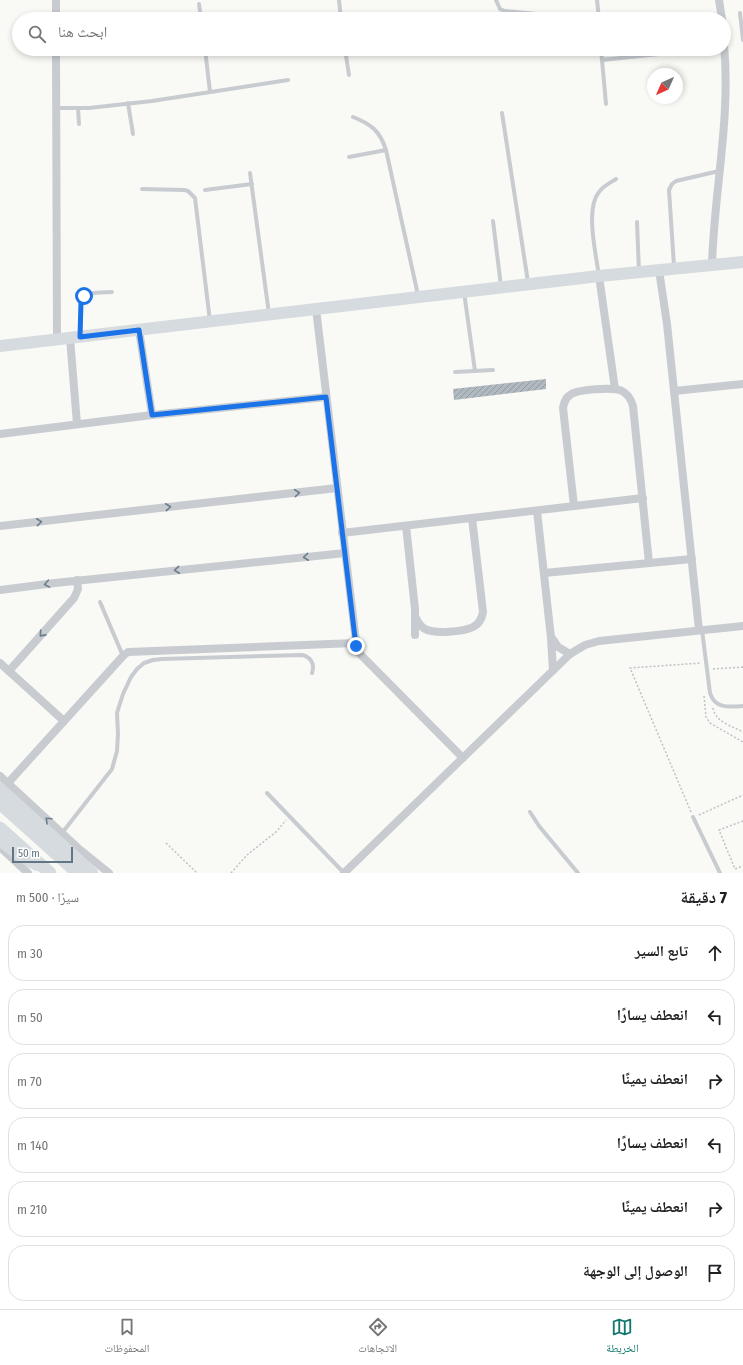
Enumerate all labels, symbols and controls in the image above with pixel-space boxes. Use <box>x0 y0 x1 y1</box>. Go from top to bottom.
search box <box>12 12 731 56</box>
icon: search <box>26 23 48 45</box>
text: ابحث هنا <box>58 23 107 41</box>
north arrow <box>647 68 683 104</box>
route start <box>75 287 93 305</box>
one-way arrow <box>294 488 300 497</box>
one-way arrow <box>165 503 171 512</box>
one-way arrow <box>36 518 42 527</box>
one-way arrow <box>303 552 309 561</box>
one-way arrow <box>174 566 180 575</box>
one-way arrow <box>44 579 50 588</box>
one-way arrow <box>39 630 46 637</box>
route end <box>347 637 365 655</box>
one-way arrow <box>45 817 53 825</box>
scale bar <box>12 845 73 864</box>
text: 50 m <box>18 847 40 860</box>
text: 7 دقيقة <box>681 887 727 908</box>
text: سيرًا · 500 m <box>16 890 79 905</box>
text: تابع السير <box>635 942 688 960</box>
icon: ahead <box>704 942 726 964</box>
text: 30 m <box>17 946 43 961</box>
text: انعطف يسارًا <box>617 1006 688 1024</box>
icon: left <box>704 1006 726 1028</box>
text: 50 m <box>17 1010 43 1025</box>
text: انعطف يمينًا <box>621 1070 688 1088</box>
icon: right <box>704 1070 726 1092</box>
text: 70 m <box>17 1074 42 1089</box>
text: انعطف يسارًا <box>617 1134 688 1152</box>
icon: left <box>704 1134 726 1156</box>
text: 140 m <box>17 1138 48 1153</box>
text: انعطف يمينًا <box>621 1198 688 1216</box>
icon: right <box>704 1198 726 1220</box>
text: 210 m <box>17 1202 47 1217</box>
text: الوصول إلى الوجهة <box>583 1262 688 1280</box>
icon: arrive <box>704 1262 726 1284</box>
tab: المحفوظات <box>104 1316 149 1359</box>
tab: الاتجاهات <box>358 1316 397 1359</box>
tab: الخريطة <box>606 1316 639 1359</box>

